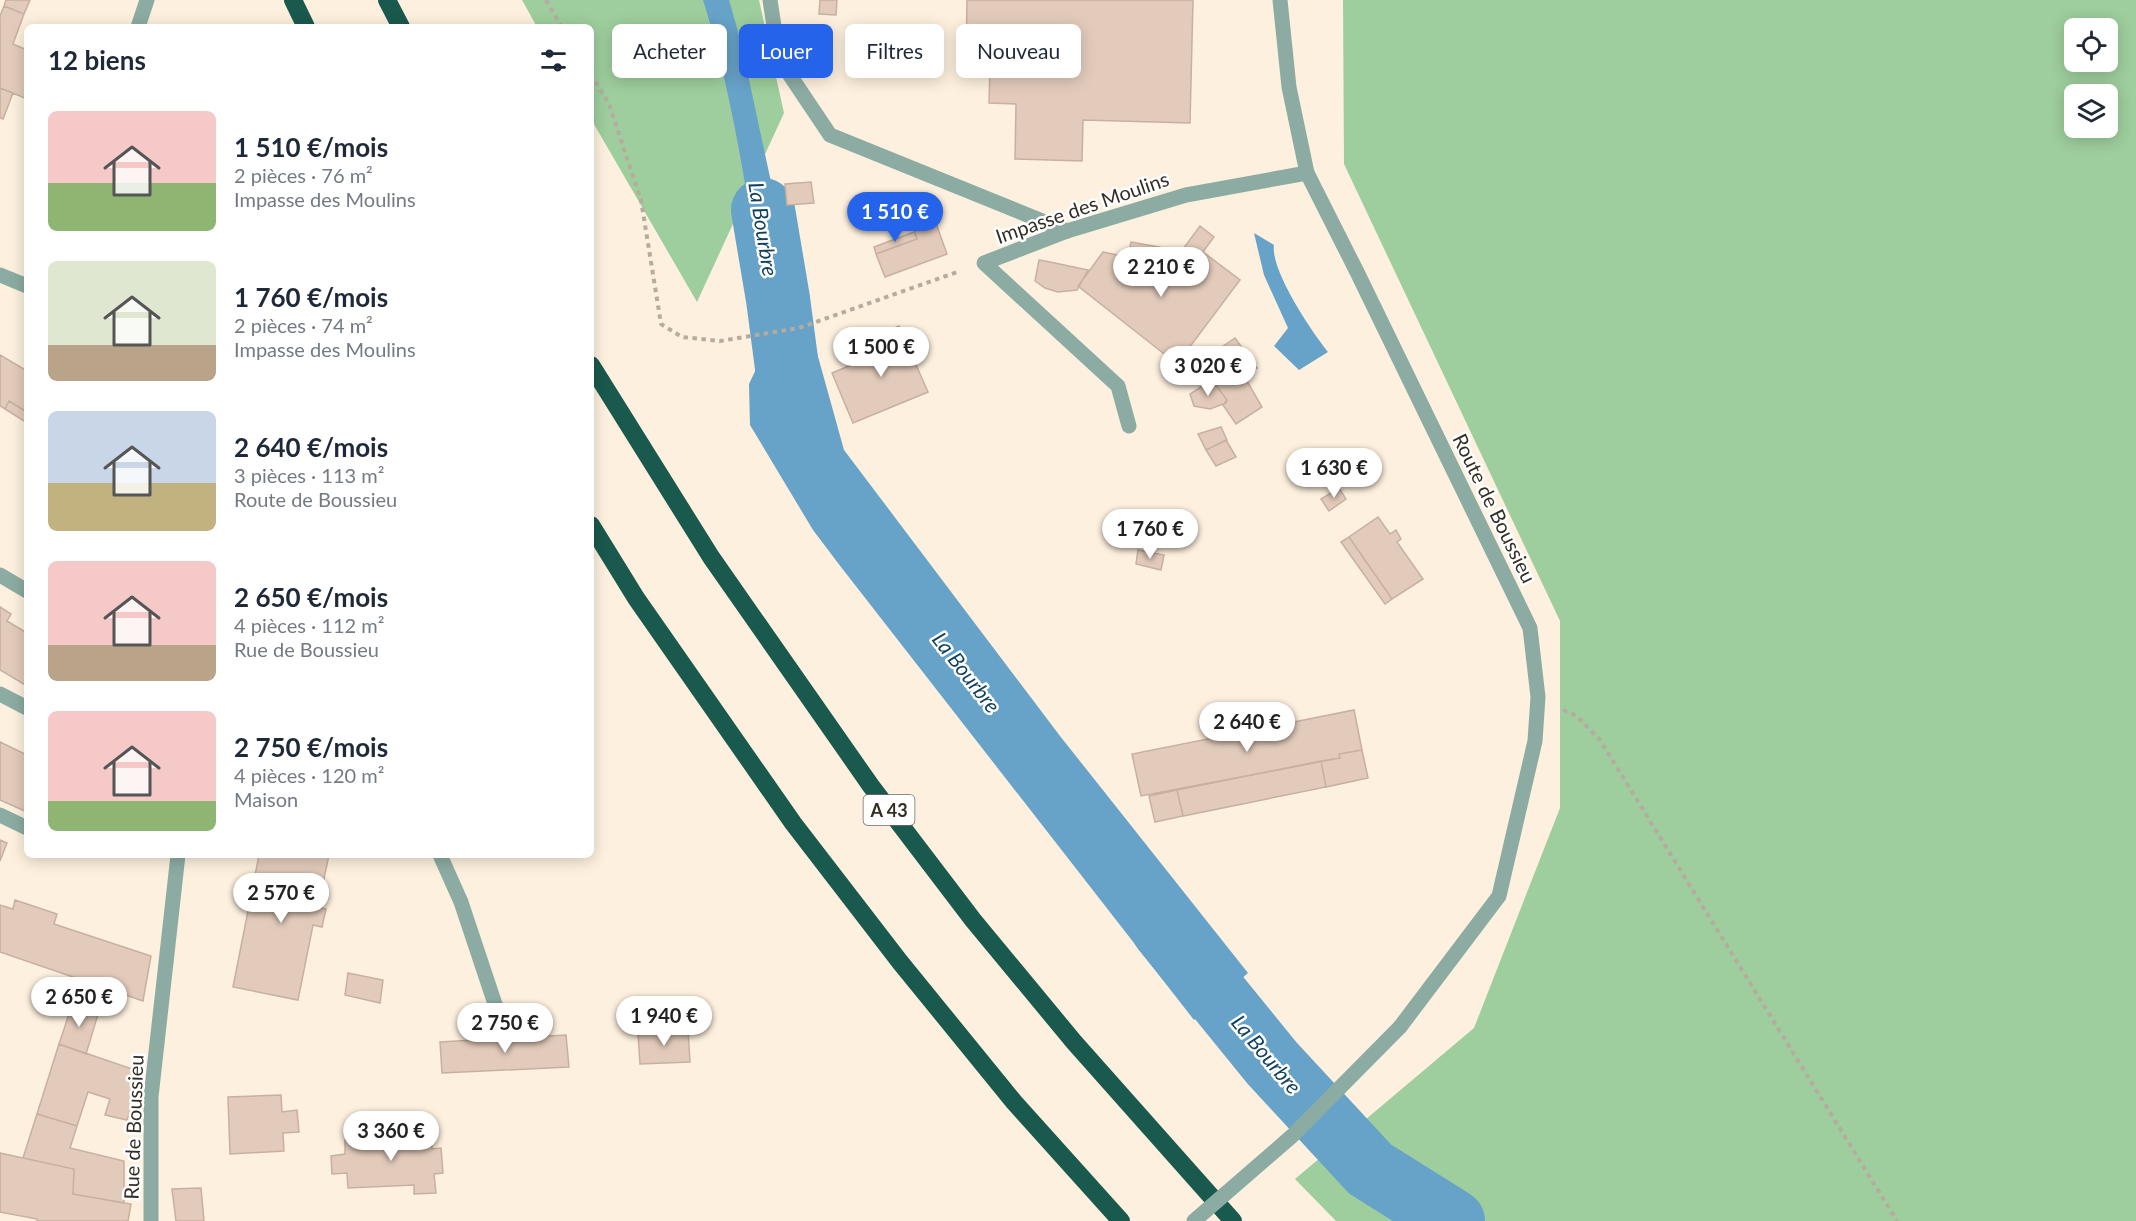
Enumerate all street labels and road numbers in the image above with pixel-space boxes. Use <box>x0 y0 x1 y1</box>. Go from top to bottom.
street label: Impasse des Moulins <box>992 166 1172 248</box>
street label: Route de Boussieu <box>1448 429 1542 587</box>
road number: A 43 <box>864 795 914 825</box>
street label: Rue de Boussieu <box>118 1054 148 1200</box>

